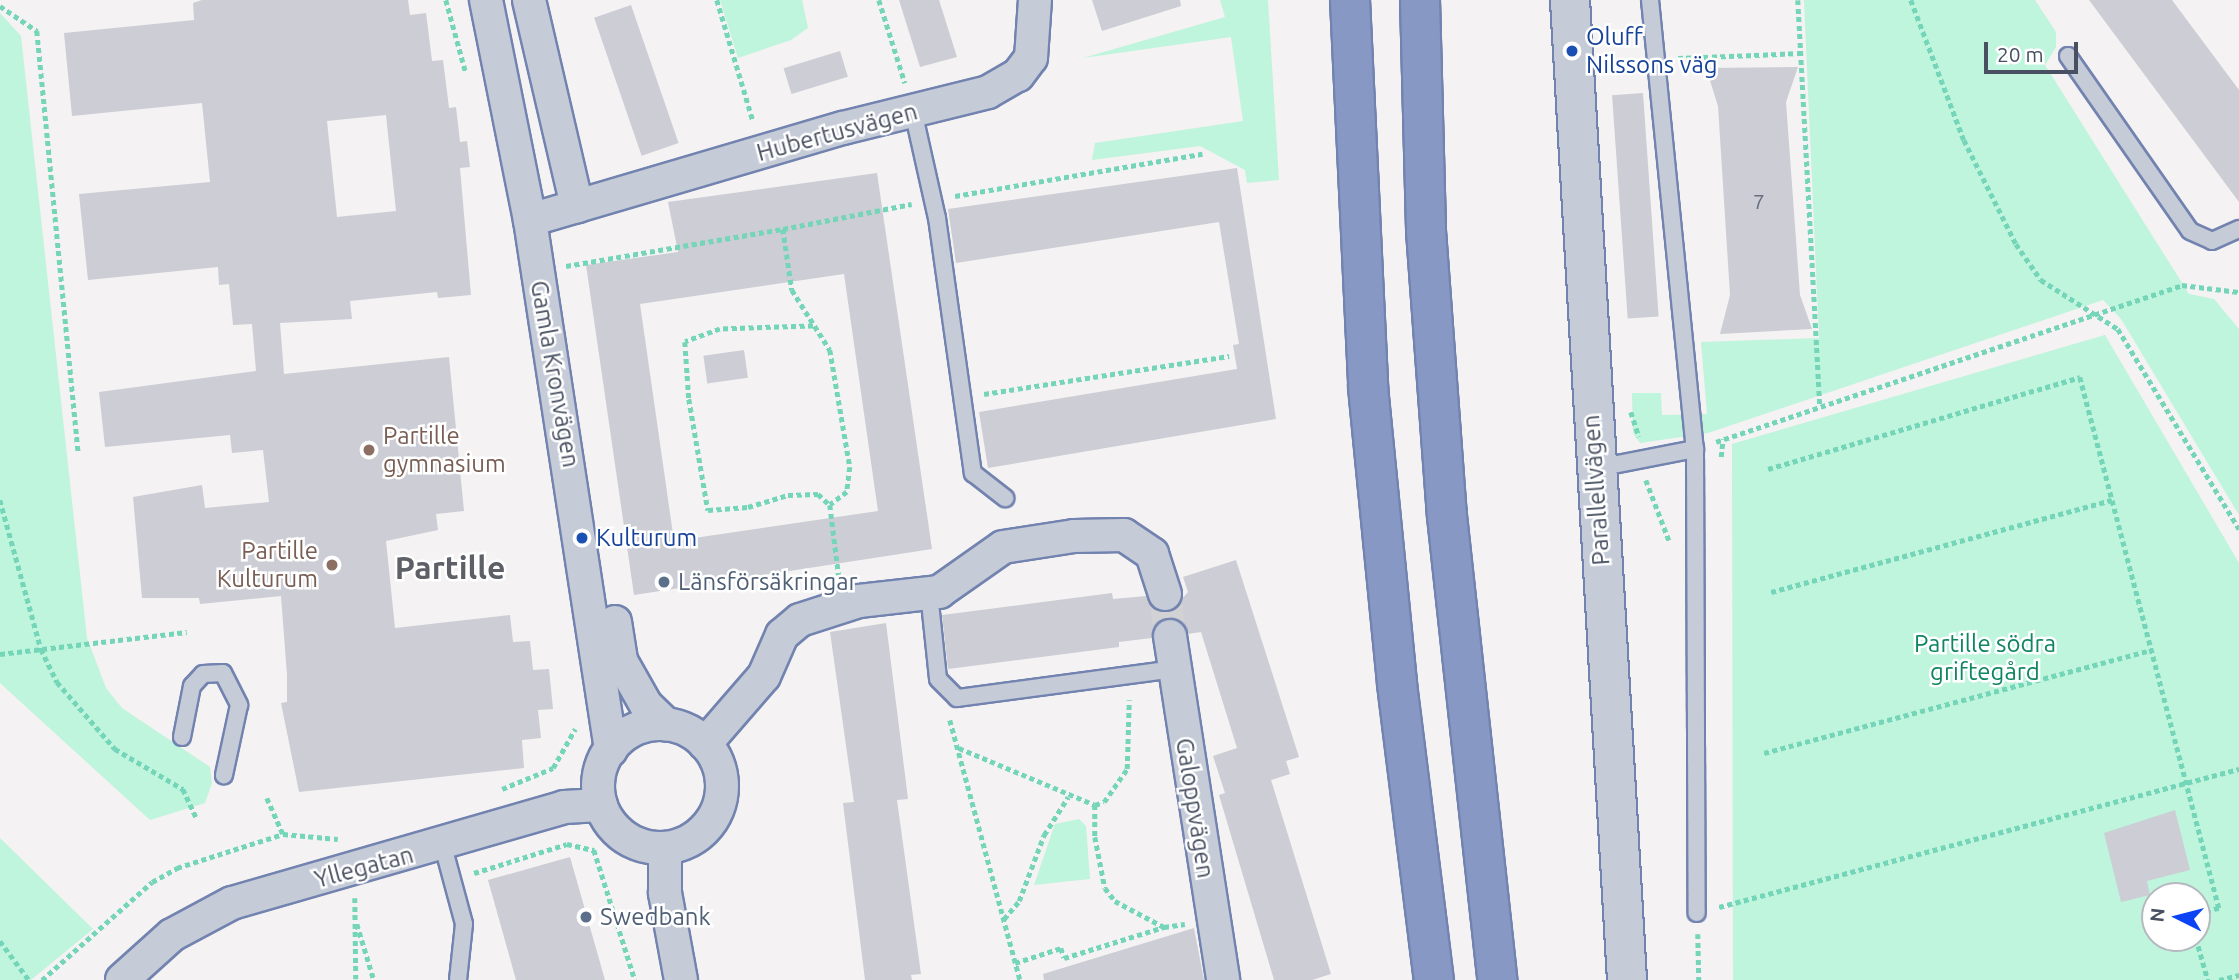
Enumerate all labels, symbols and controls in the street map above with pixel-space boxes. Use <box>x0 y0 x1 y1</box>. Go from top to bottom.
place label: Oluff Nilssons väg <box>1586 23 1718 79</box>
scale bar <box>1987 28 2082 72</box>
text: 20 m <box>1997 42 2044 66</box>
marker: Oluff Nilssons väg <box>1564 43 1580 59</box>
street label: Hubertusvägen <box>754 97 920 167</box>
house number: 7 <box>1753 188 1765 214</box>
street label: Gamla Kronvägen <box>524 278 586 470</box>
street label: Parallellvägen <box>1576 414 1616 566</box>
place label: Partille gymnasium <box>383 422 506 478</box>
marker: Partille gymnasium <box>361 442 377 458</box>
place label: Kulturum <box>596 524 697 552</box>
marker: Kulturum <box>574 530 590 546</box>
place label: Partille Kulturum <box>217 537 318 593</box>
district label: Partille <box>395 548 505 586</box>
marker: Partille Kulturum <box>324 557 340 573</box>
place label: Länsförsäkringar <box>678 568 858 596</box>
marker: Länsförsäkringar <box>656 574 672 590</box>
park label: Partille södra griftegård <box>1914 630 2056 686</box>
street label: Galoppvägen <box>1170 736 1220 880</box>
street label: Yllegatan <box>311 840 417 894</box>
north arrow <box>2141 882 2211 952</box>
place label: Swedbank <box>600 903 711 931</box>
text: N <box>2145 907 2169 923</box>
marker: Swedbank <box>578 909 594 925</box>

